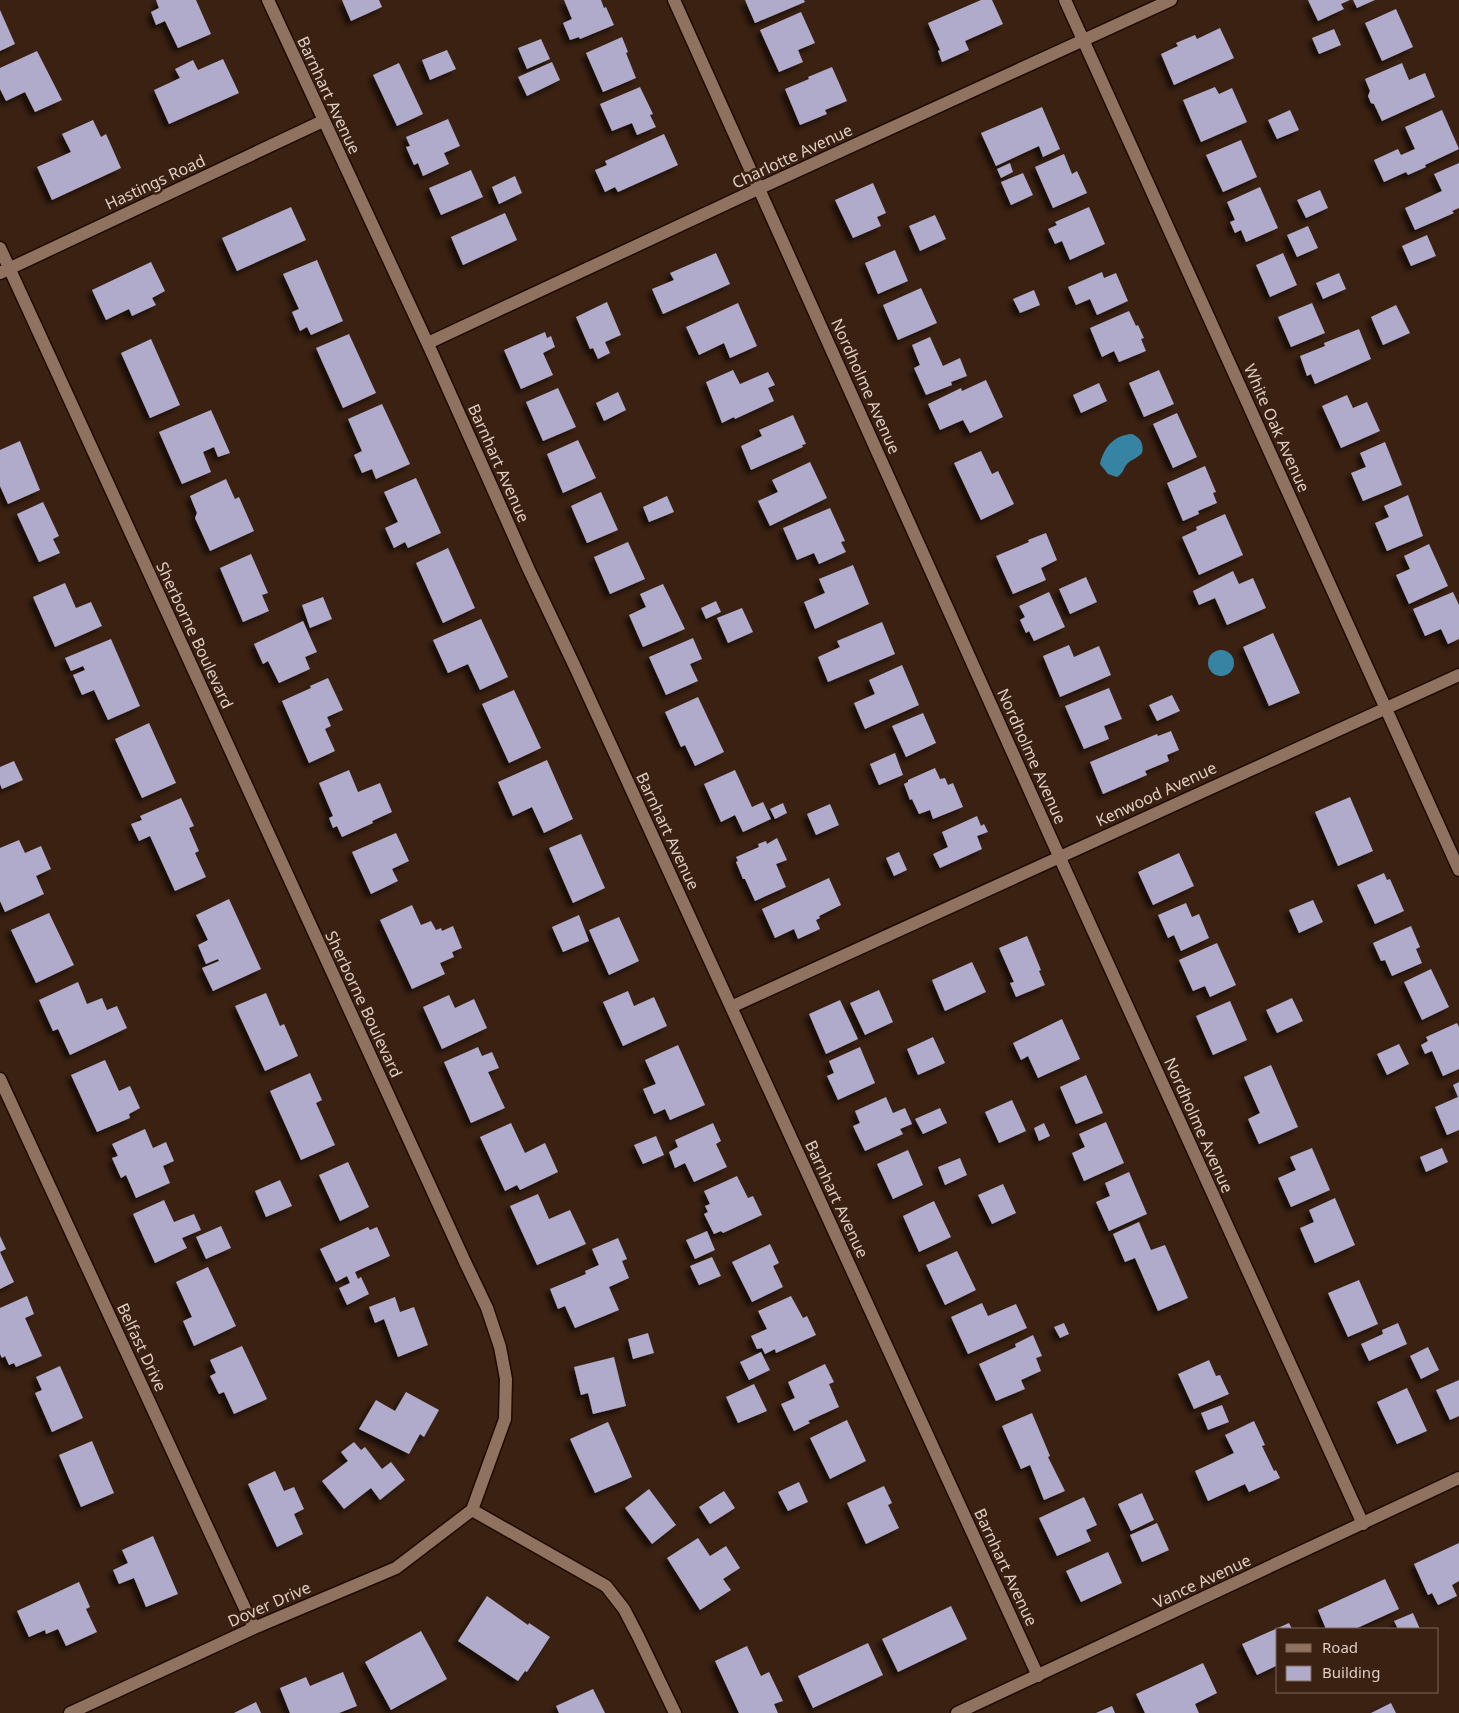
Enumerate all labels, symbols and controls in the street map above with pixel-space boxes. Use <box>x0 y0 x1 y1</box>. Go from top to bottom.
street label: Barnhart Avenue <box>292 33 366 157</box>
street label: Charlotte Avenue <box>728 118 856 194</box>
street label: Hastings Road <box>101 149 209 215</box>
street label: Nordholme Avenue <box>826 315 906 457</box>
street label: White Oak Avenue <box>1239 360 1315 496</box>
street label: Barnhart Avenue <box>463 400 535 526</box>
street label: Sherborne Boulevard <box>151 558 239 712</box>
street label: Nordholme Avenue <box>992 685 1072 827</box>
street label: Kenwood Avenue <box>1092 756 1220 832</box>
street label: Barnhart Avenue <box>631 769 705 893</box>
street label: Sherborne Boulevard <box>320 927 408 1081</box>
street label: Nordholme Avenue <box>1159 1054 1239 1196</box>
street label: Barnhart Avenue <box>800 1137 874 1261</box>
street label: Belfast Drive <box>112 1299 172 1395</box>
street label: Barnhart Avenue <box>969 1505 1043 1629</box>
street label: Vance Avenue <box>1150 1549 1254 1613</box>
street label: Dover Drive <box>224 1576 314 1632</box>
legend <box>1276 1628 1439 1693</box>
text: Road <box>1322 1637 1358 1657</box>
text: Building <box>1322 1662 1380 1682</box>

